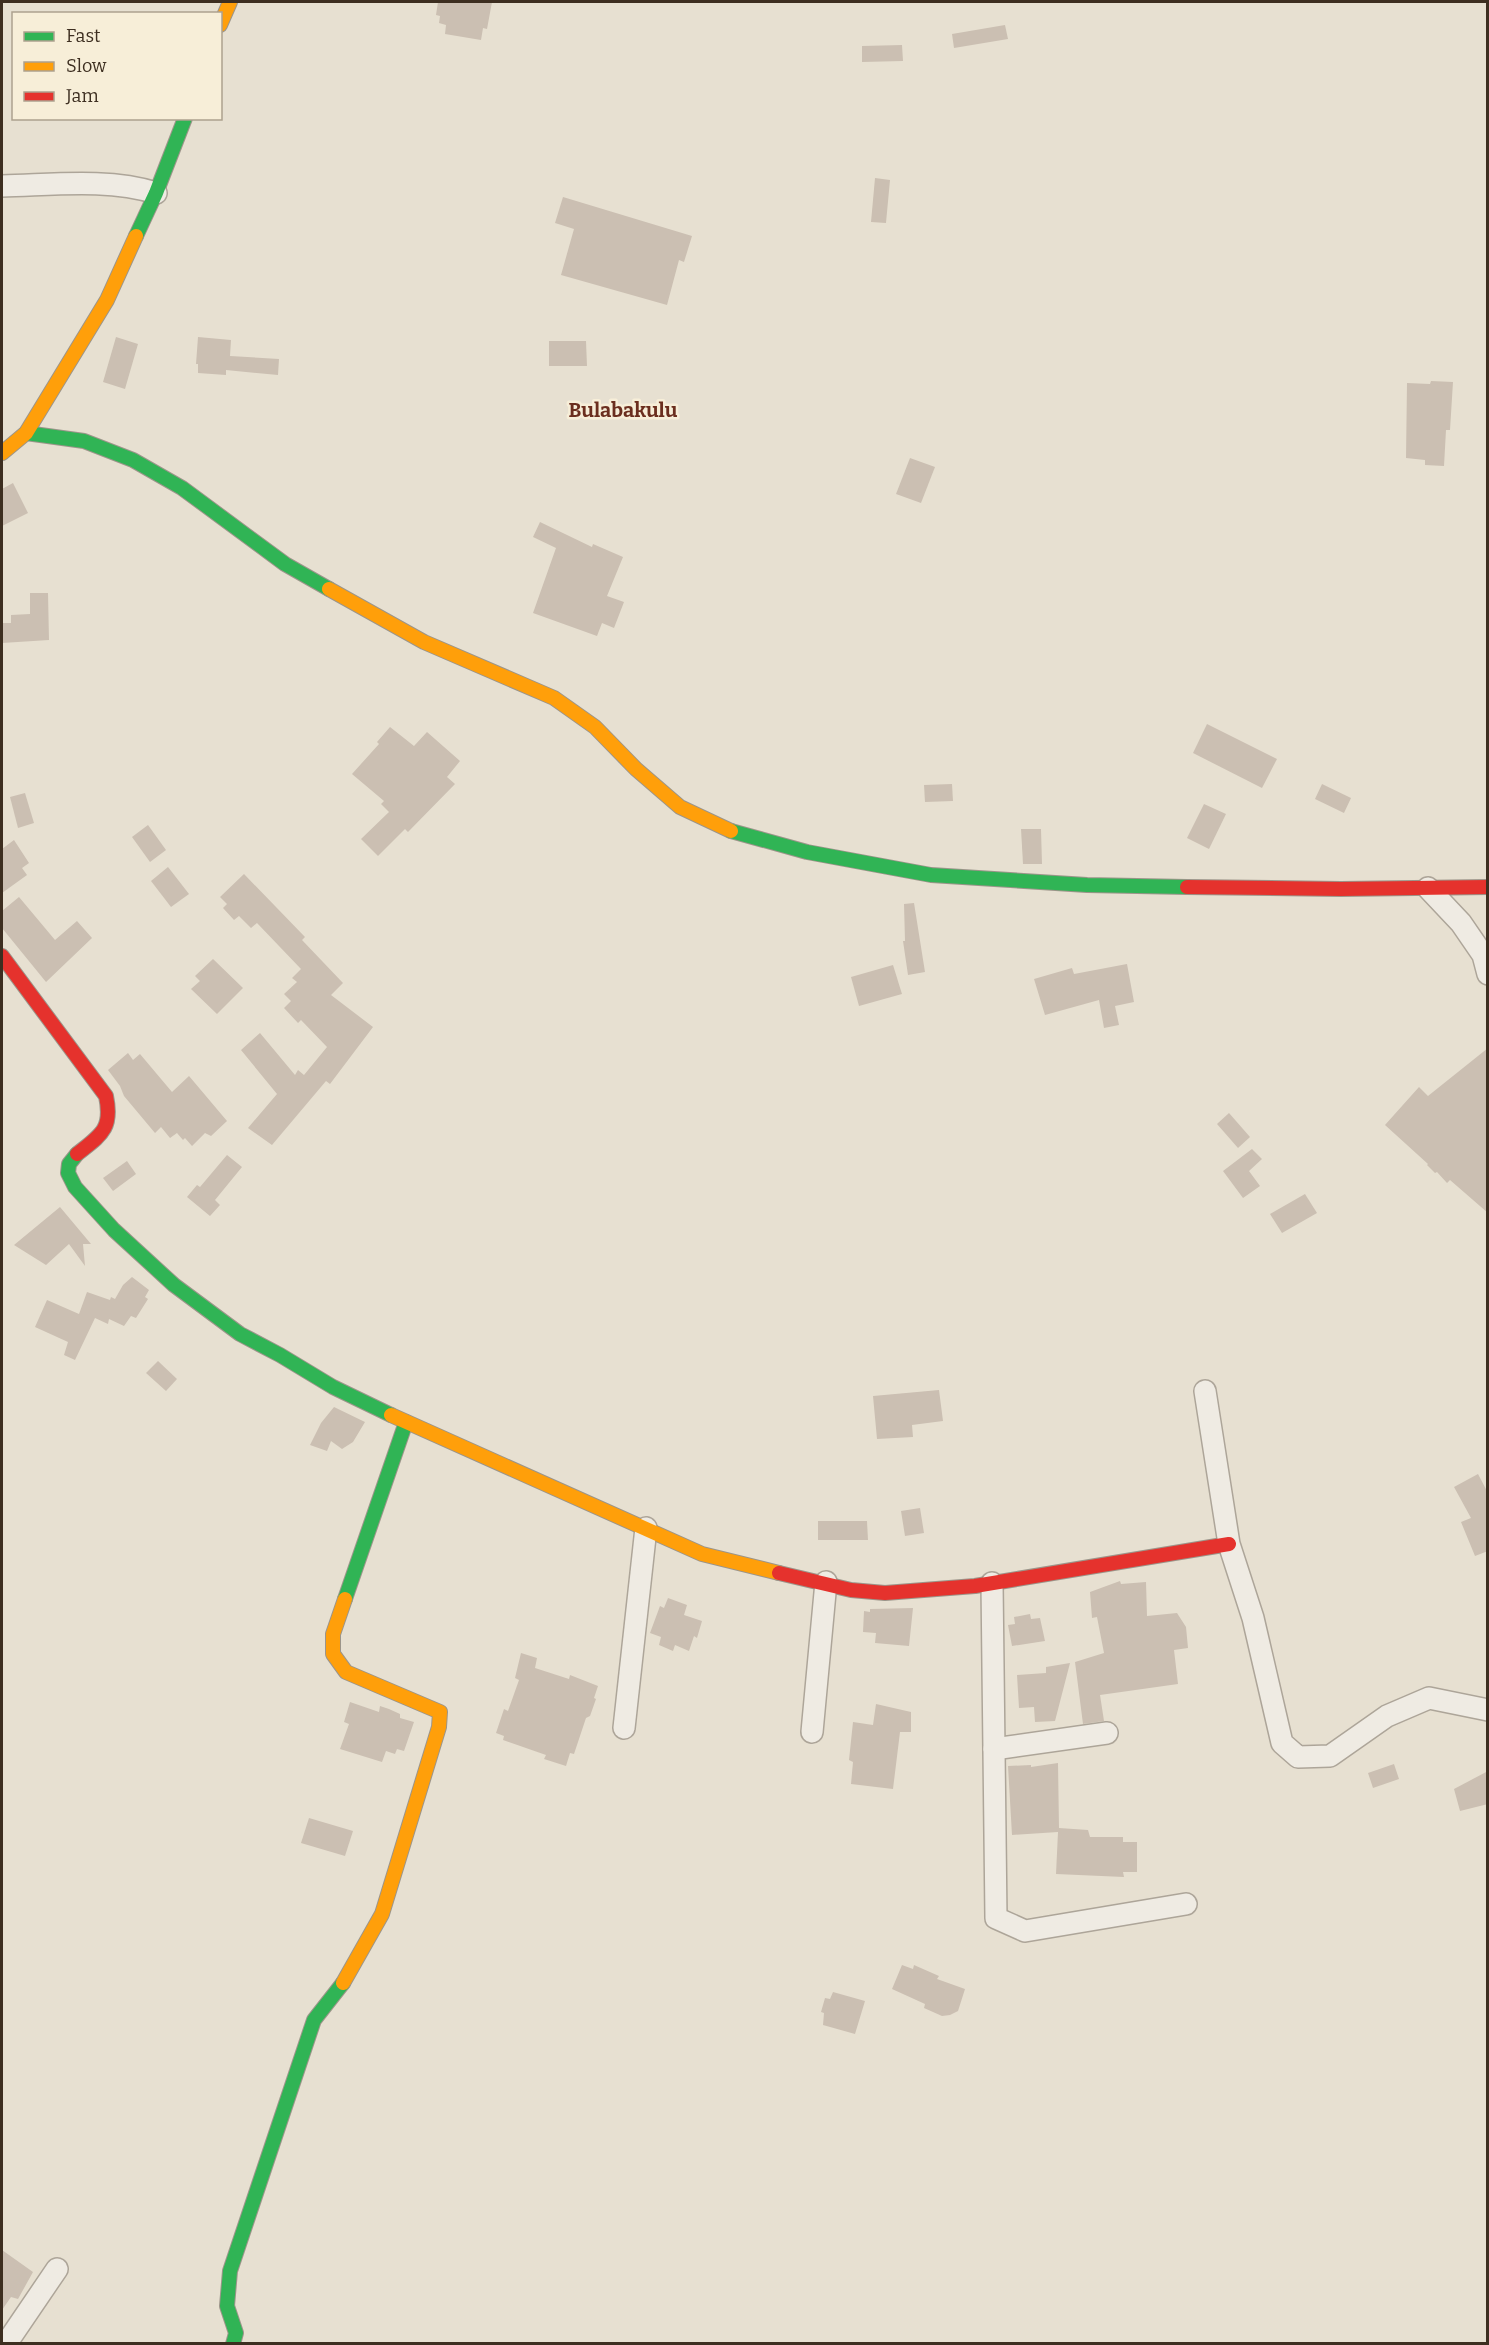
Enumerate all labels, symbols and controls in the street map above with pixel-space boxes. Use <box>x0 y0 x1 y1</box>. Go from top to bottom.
legend <box>12 12 222 120</box>
text: Fast <box>66 25 101 47</box>
text: Slow <box>66 55 107 77</box>
text: Jam <box>65 85 99 107</box>
district label: Bulabakulu <box>569 398 678 422</box>

